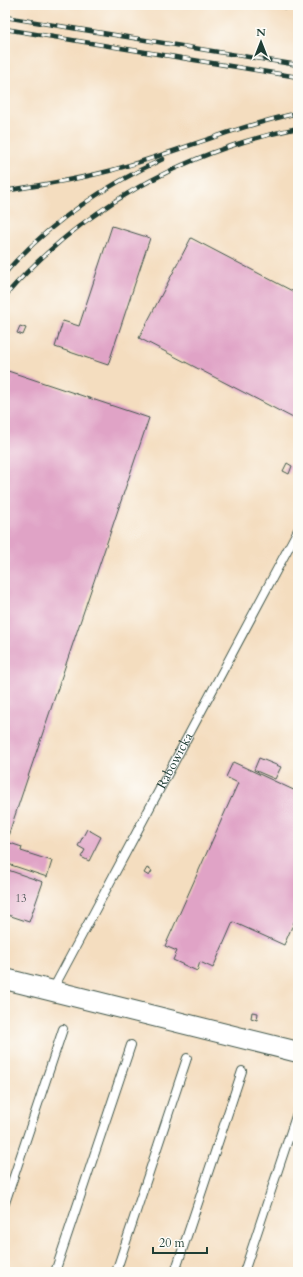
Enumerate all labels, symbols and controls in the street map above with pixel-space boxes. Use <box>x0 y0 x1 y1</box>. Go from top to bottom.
north arrow <box>241 22 281 62</box>
text: N <box>256 25 266 40</box>
street label: Rabowicka <box>153 729 197 792</box>
house number: 13 <box>15 891 27 906</box>
scale bar <box>153 1229 207 1255</box>
text: 20 m <box>159 1235 186 1251</box>

